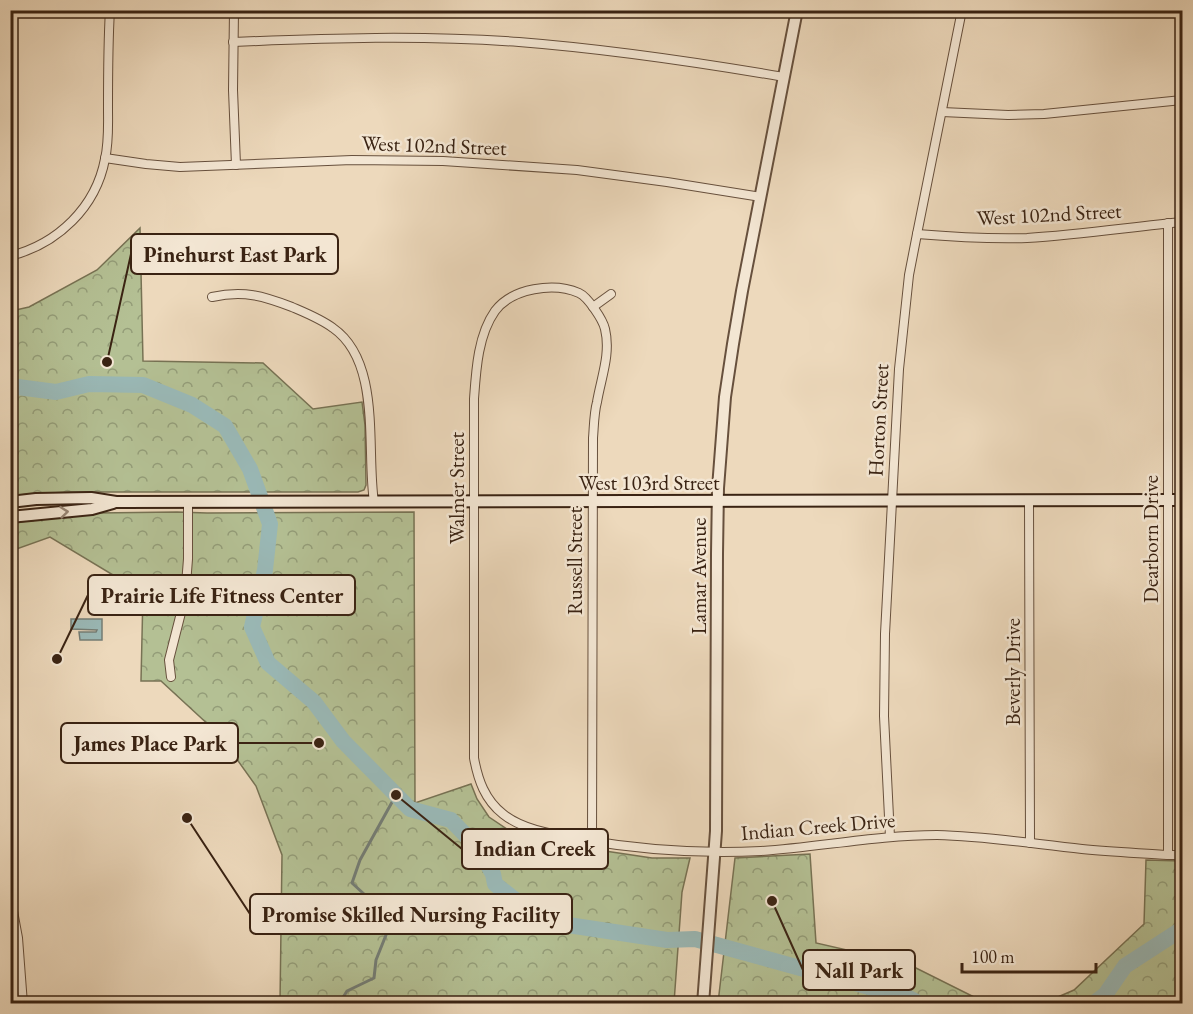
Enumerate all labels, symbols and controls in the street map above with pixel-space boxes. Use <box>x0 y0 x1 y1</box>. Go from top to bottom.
street label: West 102nd Street <box>361 129 507 161</box>
street label: West 102nd Street <box>976 197 1123 231</box>
callout: Pinehurst East Park <box>131 234 338 274</box>
text: Pinehurst East Park <box>143 240 328 269</box>
street label: Horton Street <box>862 363 894 477</box>
street label: Walmer Street <box>443 431 470 544</box>
street label: West 103rd Street <box>578 469 720 496</box>
street label: Dearborn Drive <box>1137 475 1164 603</box>
one-way arrow <box>59 506 68 519</box>
street label: Russell Street <box>561 506 588 615</box>
street label: Lamar Avenue <box>685 518 712 634</box>
callout: Prairie Life Fitness Center <box>88 575 355 615</box>
text: Prairie Life Fitness Center <box>101 581 344 610</box>
street label: Beverly Drive <box>999 618 1026 726</box>
callout: James Place Park <box>61 723 238 763</box>
text: James Place Park <box>71 729 228 758</box>
street label: Indian Creek Drive <box>740 806 896 846</box>
callout: Indian Creek <box>462 829 608 869</box>
text: Indian Creek <box>474 834 597 863</box>
callout: Promise Skilled Nursing Facility <box>250 894 572 934</box>
text: Promise Skilled Nursing Facility <box>262 900 561 929</box>
scale bar <box>962 936 1096 974</box>
text: 100 m <box>971 945 1015 968</box>
callout: Nall Park <box>803 950 915 990</box>
text: Nall Park <box>815 956 904 985</box>

